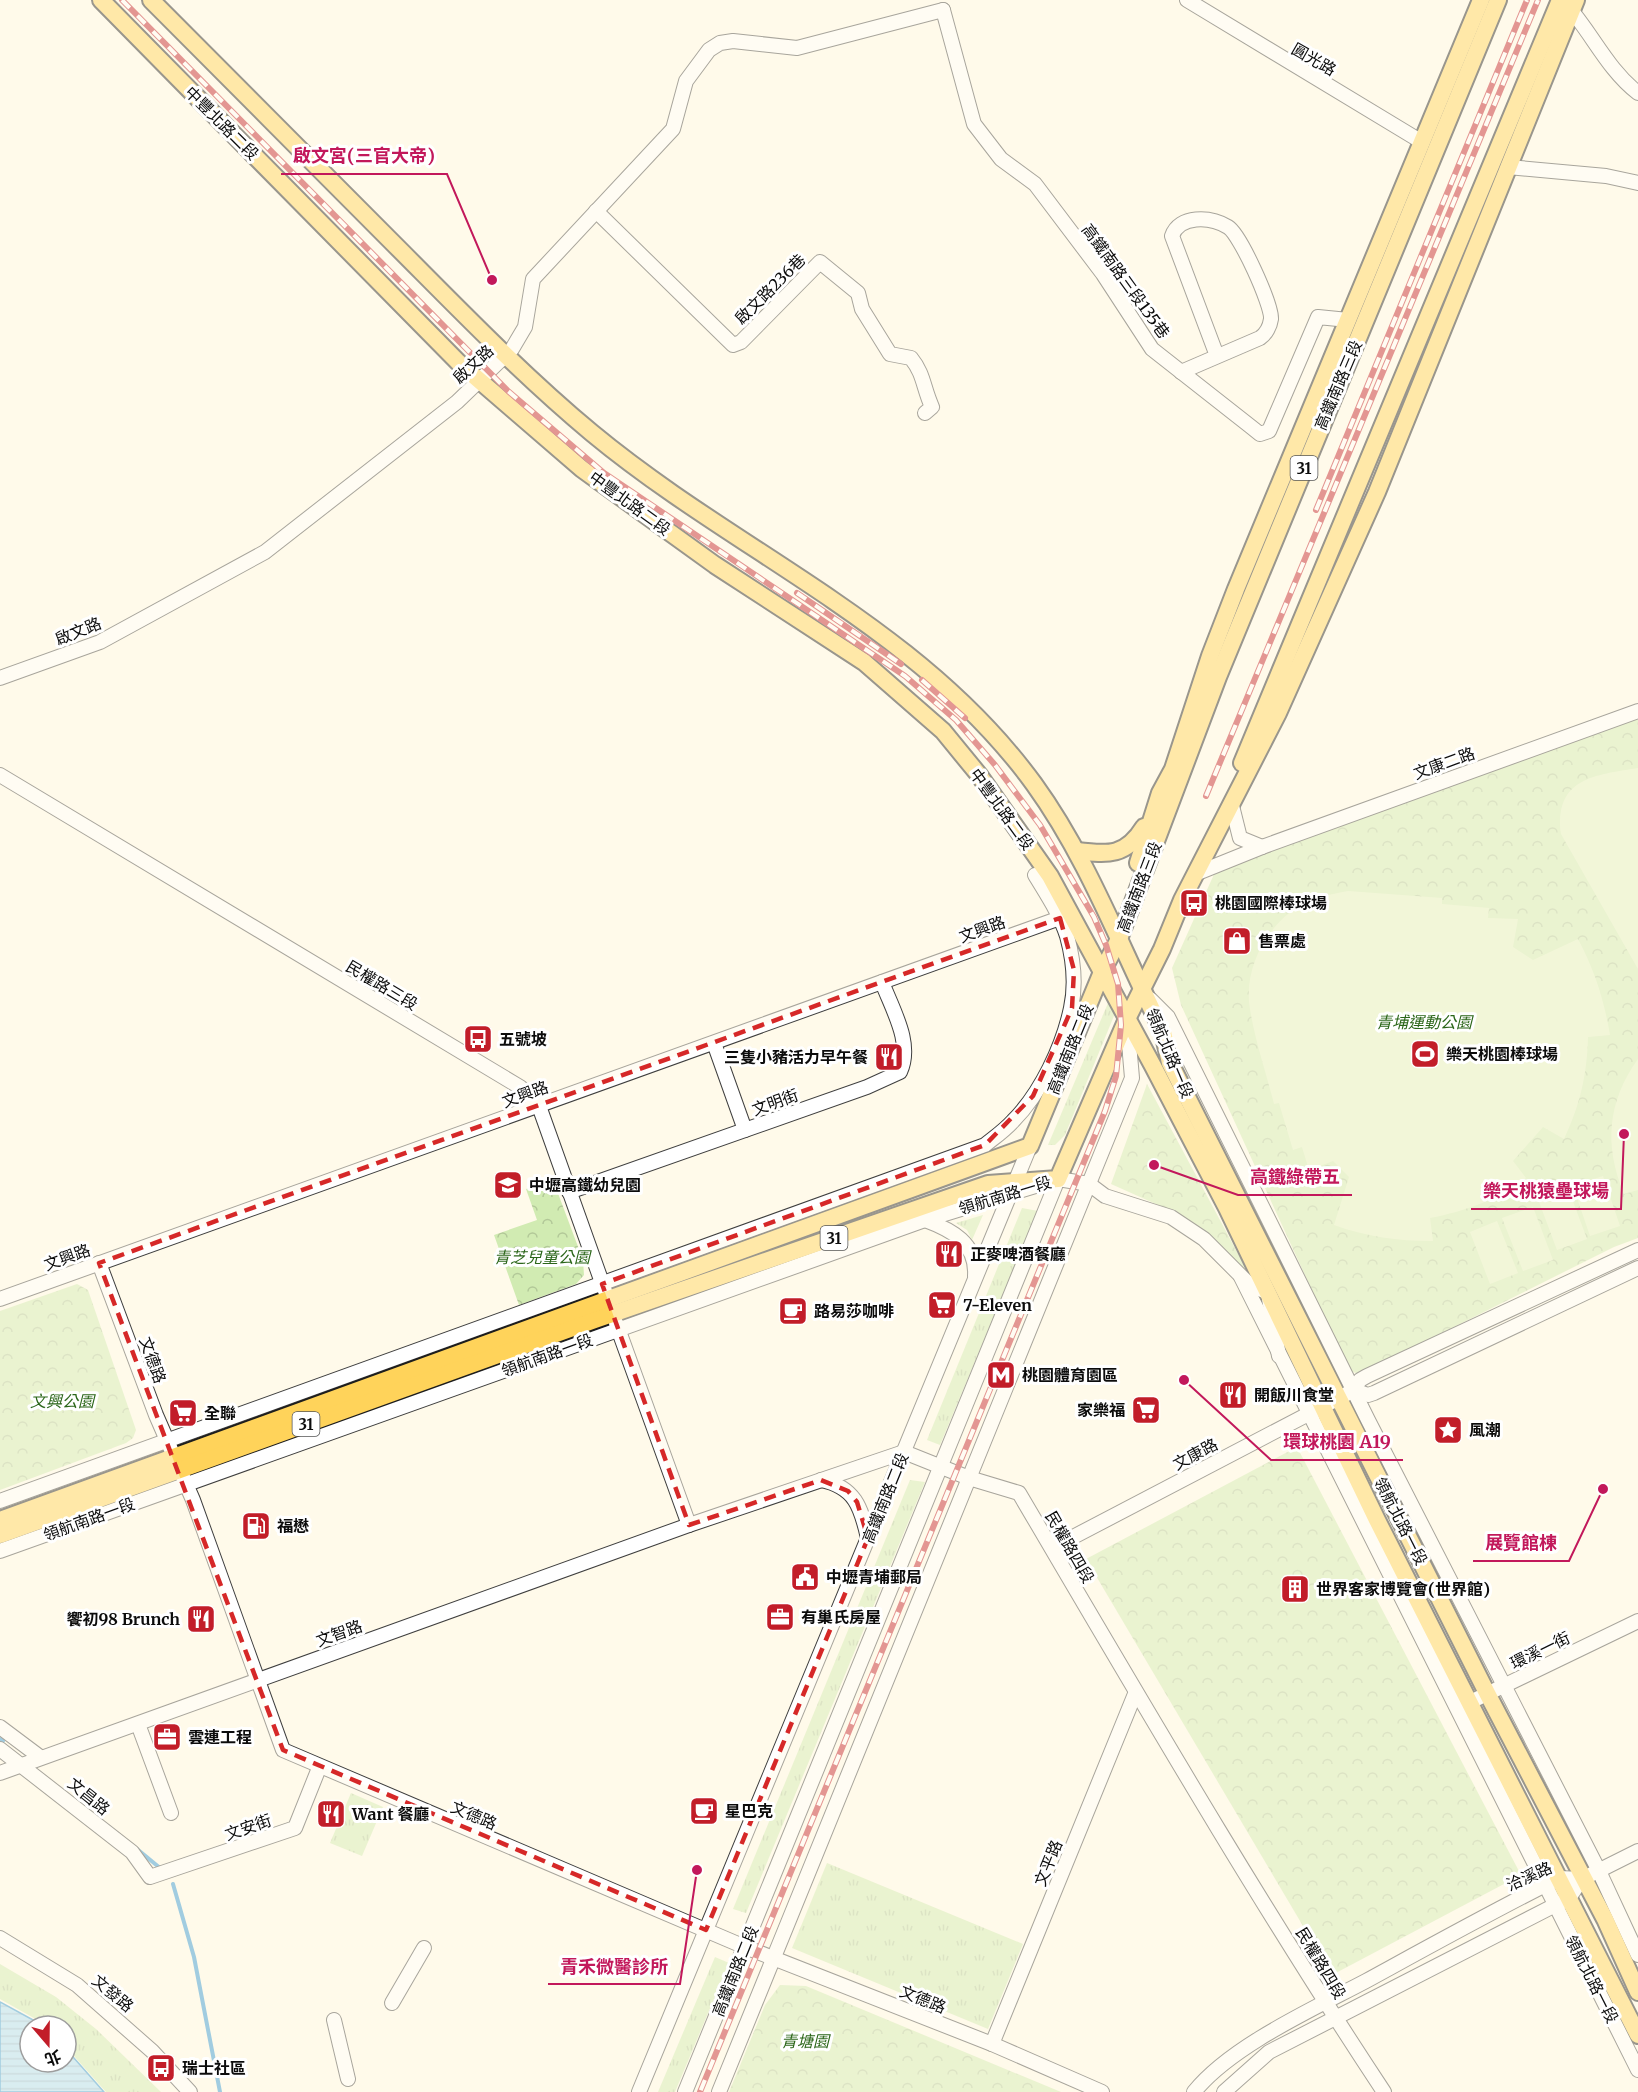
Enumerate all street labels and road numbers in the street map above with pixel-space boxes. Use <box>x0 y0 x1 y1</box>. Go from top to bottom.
street label: 圓光路 <box>1288 38 1340 80</box>
street label: 中豐北路二段 <box>181 82 263 164</box>
street label: 高鐵南路三段135巷 <box>1078 220 1174 342</box>
street label: 啟文路236巷 <box>731 250 809 328</box>
street label: 高鐵南路三段 <box>1310 337 1366 433</box>
street label: 啟文路 <box>449 340 497 388</box>
road number: 31 <box>1290 456 1318 480</box>
street label: 中豐北路二段 <box>585 467 675 539</box>
street label: 啟文路 <box>52 613 104 649</box>
street label: 文康二路 <box>1411 743 1477 783</box>
street label: 中豐北路二段 <box>966 764 1038 854</box>
street label: 高鐵南路三段 <box>1112 839 1166 935</box>
street label: 文興路 <box>956 911 1008 947</box>
street label: 民權路三段 <box>343 956 421 1014</box>
street label: 高鐵南路二段 <box>1043 1001 1097 1097</box>
street label: 領航北路一段 <box>1142 1005 1198 1101</box>
street label: 文興路 <box>499 1076 551 1112</box>
street label: 文明街 <box>749 1084 801 1120</box>
street label: 領航南路一段 <box>956 1171 1054 1219</box>
road number: 31 <box>820 1226 848 1250</box>
street label: 文興路 <box>41 1239 93 1275</box>
street label: 領航南路一段 <box>498 1329 596 1381</box>
street label: 文德路 <box>135 1334 171 1386</box>
road number: 31 <box>292 1412 320 1436</box>
street label: 文康路 <box>1169 1434 1221 1474</box>
street label: 高鐵南路二段 <box>858 1450 912 1546</box>
street label: 領航北路一段 <box>1370 1474 1432 1568</box>
street label: 領航南路一段 <box>40 1493 138 1545</box>
street label: 民權路四段 <box>1041 1507 1099 1587</box>
street label: 文智路 <box>313 1615 365 1651</box>
street label: 環溪一街 <box>1507 1627 1573 1673</box>
street label: 文昌路 <box>64 1773 114 1819</box>
street label: 文德路 <box>448 1796 500 1834</box>
street label: 文安街 <box>222 1810 274 1844</box>
street label: 文平路 <box>1030 1837 1066 1889</box>
street label: 洽溪路 <box>1503 1857 1555 1895</box>
street label: 高鐵南路二段 <box>708 1923 762 2019</box>
street label: 民權路四段 <box>1292 1924 1350 2002</box>
street label: 領航北路一段 <box>1561 1932 1623 2026</box>
street label: 文發路 <box>88 1970 138 2016</box>
street label: 文德路 <box>897 1981 949 2017</box>

